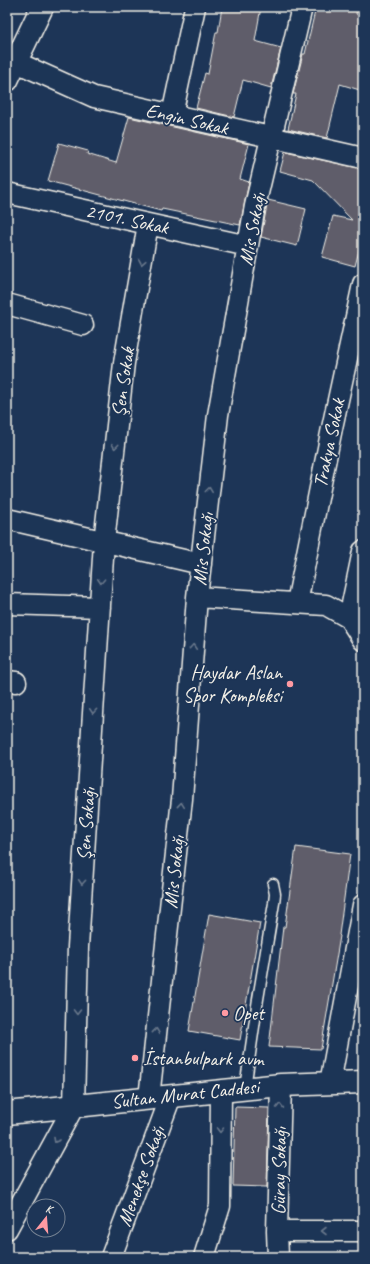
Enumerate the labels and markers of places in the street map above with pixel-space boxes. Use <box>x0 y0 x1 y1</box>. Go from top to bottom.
place label: Haydar Aslan Spor Kompleksi <box>183 660 284 708</box>
marker: Haydar Aslan Spor Kompleksi <box>285 679 295 689</box>
place label: Opet <box>233 1001 266 1026</box>
marker: Opet <box>220 1008 230 1018</box>
place label: İstanbulpark avm <box>143 1046 265 1071</box>
marker: İstanbulpark avm <box>130 1053 140 1063</box>

